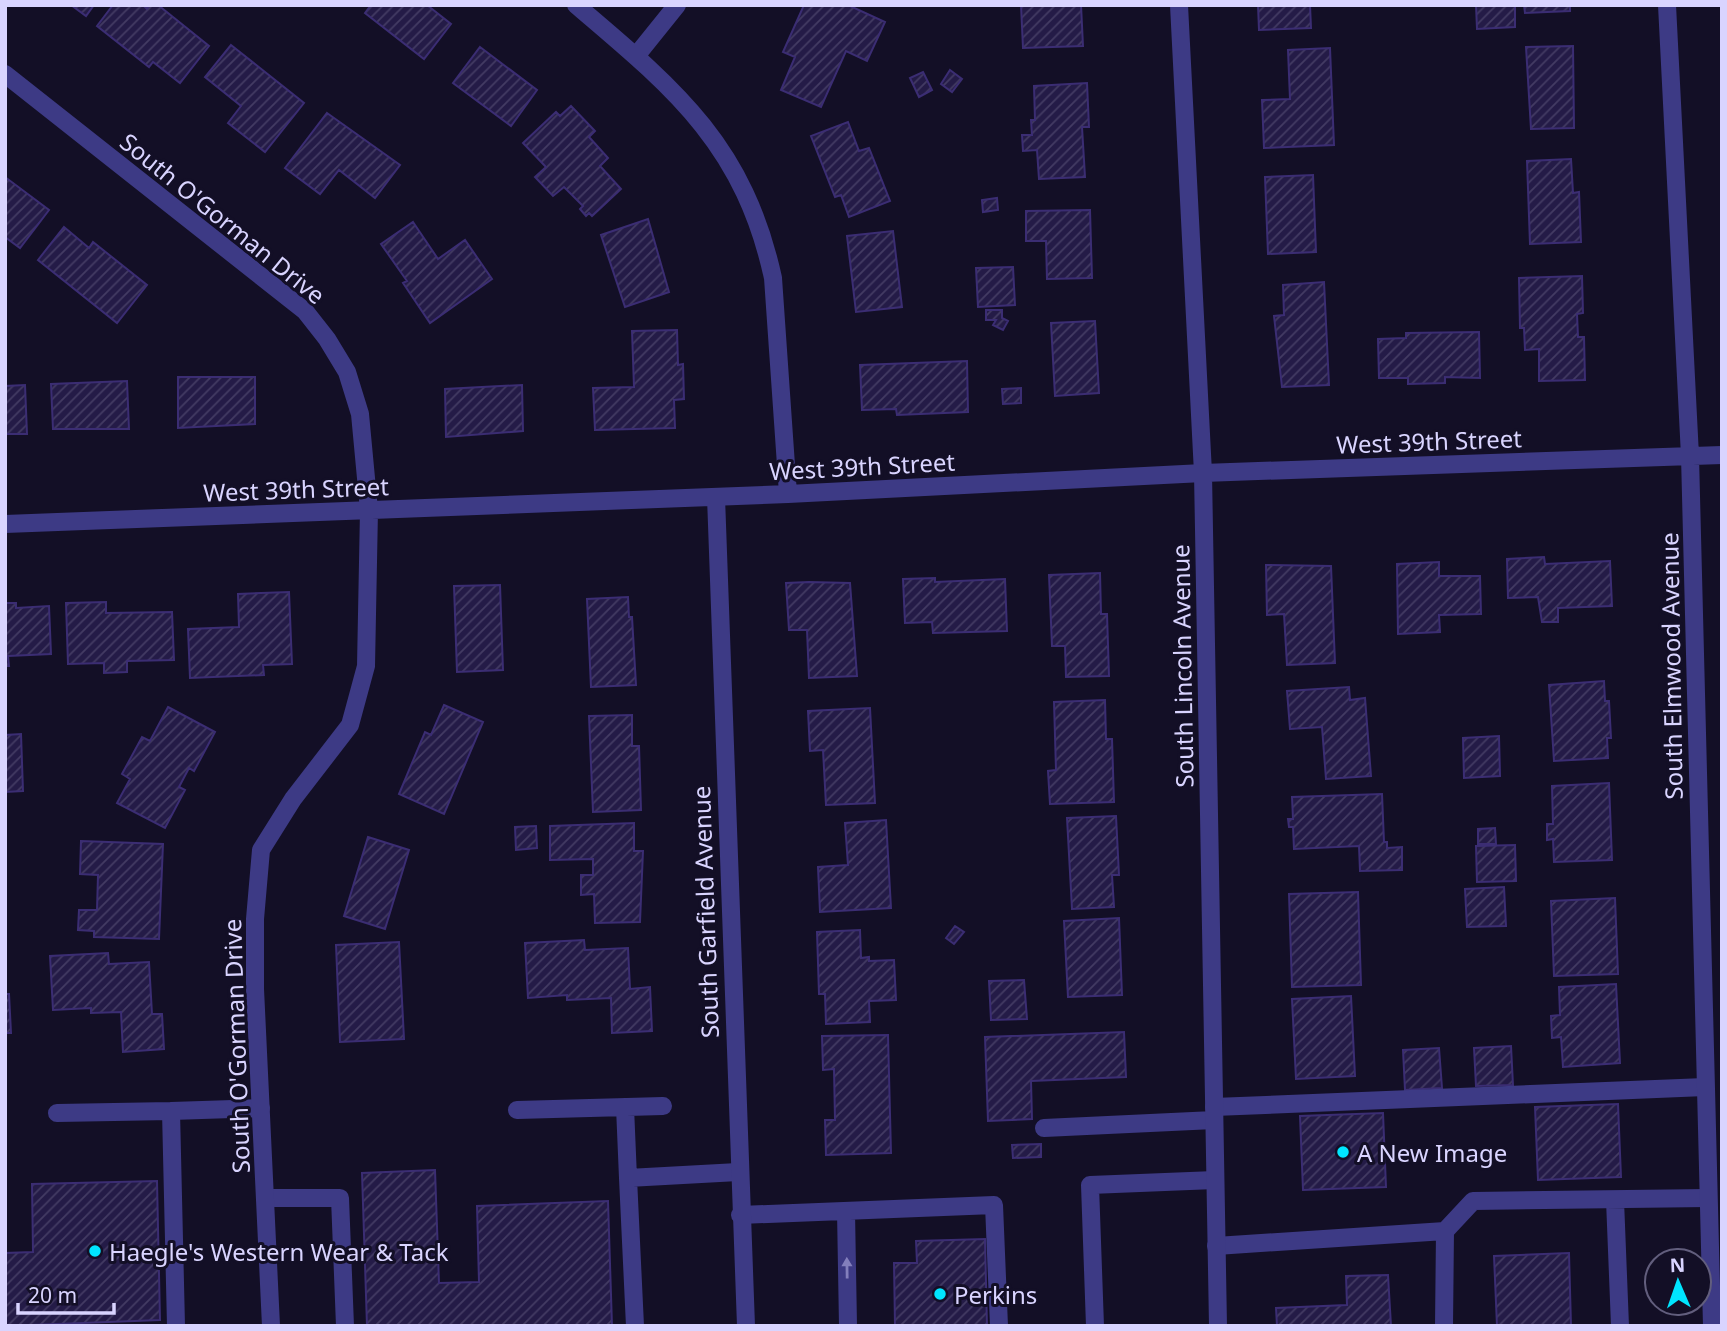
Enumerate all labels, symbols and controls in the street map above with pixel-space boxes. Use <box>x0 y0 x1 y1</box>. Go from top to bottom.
street label: South O'Gorman Drive <box>114 125 332 311</box>
street label: West 39th Street <box>1335 421 1523 461</box>
street label: West 39th Street <box>768 445 956 487</box>
street label: West 39th Street <box>202 469 390 509</box>
street label: South Elmwood Avenue <box>1652 532 1690 800</box>
street label: South Lincoln Avenue <box>1163 544 1201 788</box>
street label: South Garfield Avenue <box>684 785 726 1039</box>
street label: South O'Gorman Drive <box>215 918 257 1174</box>
place label: A New Image <box>1357 1136 1507 1169</box>
marker: A New Image <box>1335 1144 1351 1160</box>
place label: Haegle's Western Wear & Tack <box>109 1235 449 1268</box>
marker: Haegle's Western Wear & Tack <box>87 1243 103 1259</box>
north arrow <box>1643 1247 1713 1317</box>
text: N <box>1669 1252 1686 1278</box>
one-way arrow <box>841 1257 853 1279</box>
scale bar <box>18 1272 114 1316</box>
place label: Perkins <box>954 1278 1037 1311</box>
text: 20 m <box>28 1281 77 1309</box>
marker: Perkins <box>932 1286 948 1302</box>

